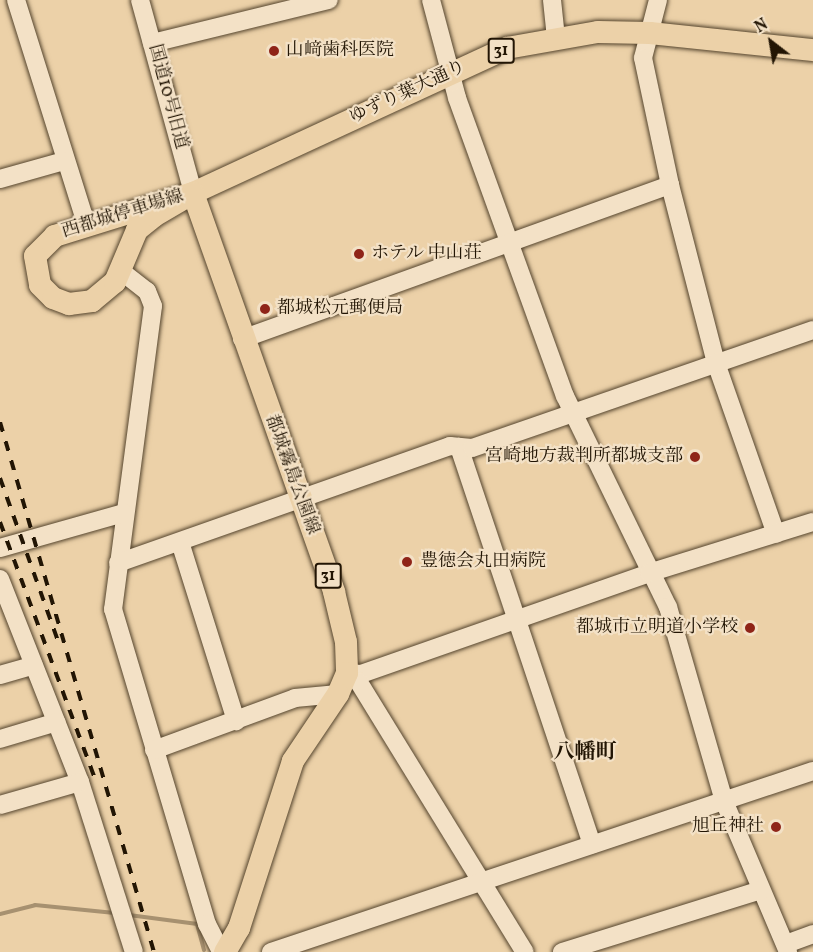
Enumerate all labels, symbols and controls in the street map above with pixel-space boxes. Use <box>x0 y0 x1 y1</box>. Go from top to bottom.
north arrow <box>741 12 801 72</box>
text: N <box>751 14 772 39</box>
road number: 31 <box>488 38 514 64</box>
place label: 山﨑歯科医院 <box>286 40 394 62</box>
street label: 国道10号旧道 <box>143 42 191 152</box>
marker: 山﨑歯科医院 <box>267 44 281 58</box>
street label: ゆずり葉大通り <box>346 57 470 129</box>
street label: 西都城停車場線 <box>60 186 186 244</box>
place label: ホテル 中山荘 <box>371 243 483 265</box>
marker: ホテル 中山荘 <box>352 247 366 261</box>
place label: 都城松元郵便局 <box>277 298 403 320</box>
marker: 都城松元郵便局 <box>258 302 272 316</box>
street label: 都城霧島公園線 <box>259 412 323 538</box>
place label: 宮崎地方裁判所都城支部 <box>485 446 683 468</box>
marker: 宮崎地方裁判所都城支部 <box>688 450 702 464</box>
place label: 豊徳会丸田病院 <box>420 551 546 573</box>
marker: 豊徳会丸田病院 <box>398 553 416 571</box>
road number: 31 <box>314 563 342 589</box>
place label: 都城市立明道小学校 <box>576 617 738 639</box>
marker: 都城市立明道小学校 <box>743 621 757 635</box>
district label: 八幡町 <box>554 740 616 766</box>
place label: 旭丘神社 <box>692 816 764 838</box>
marker: 旭丘神社 <box>769 820 783 834</box>

